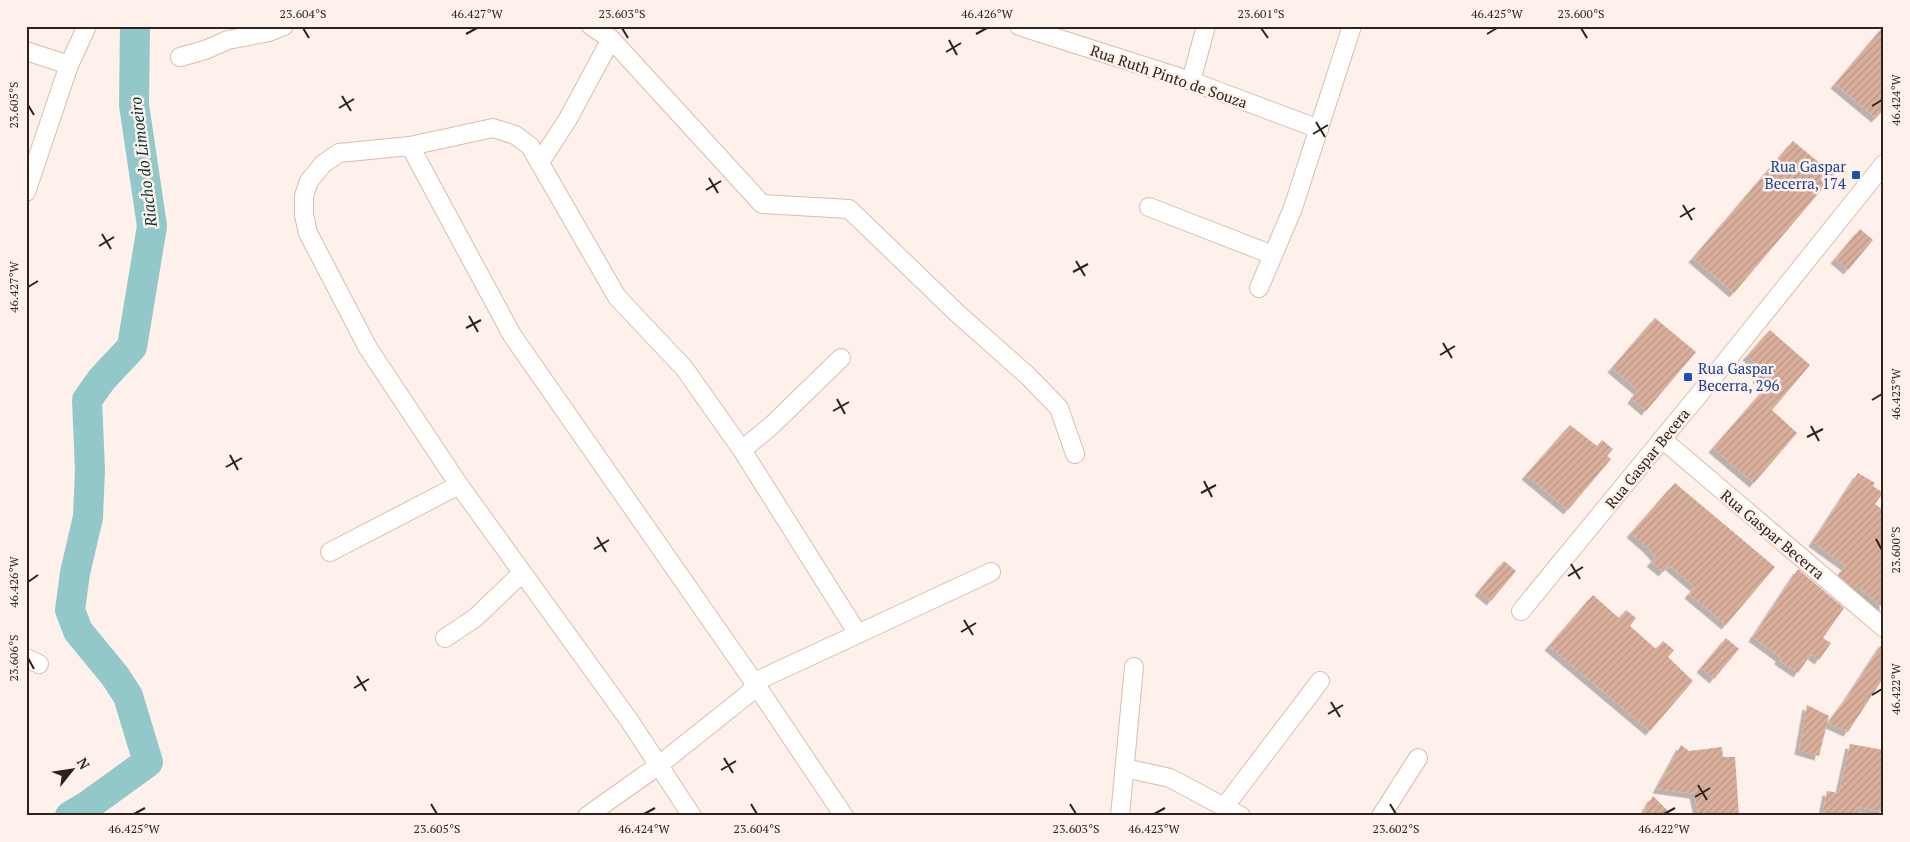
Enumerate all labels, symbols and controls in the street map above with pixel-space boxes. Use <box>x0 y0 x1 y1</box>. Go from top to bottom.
text: 23.604°S <box>280 6 326 21</box>
text: 46.427°W <box>451 6 504 21</box>
text: 23.603°S <box>599 6 645 21</box>
text: 46.426°W <box>961 6 1014 21</box>
text: 23.601°S <box>1238 6 1284 21</box>
text: 46.425°W <box>1471 6 1524 21</box>
text: 23.600°S <box>1558 6 1604 21</box>
street label: Rua Ruth Pinto de Souza <box>1088 40 1251 112</box>
text: 46.424°W <box>1888 73 1903 126</box>
text: 23.605°S <box>6 82 21 128</box>
water label: Riacho do Limoeiro <box>124 96 162 229</box>
place label: Rua Gaspar Becerra, 174 <box>1765 156 1846 193</box>
marker: Rua Gaspar Becerra, 174 <box>1850 169 1862 181</box>
text: 46.427°W <box>6 260 21 313</box>
place label: Rua Gaspar Becerra, 296 <box>1698 358 1779 395</box>
text: 46.423°W <box>1888 367 1903 420</box>
marker: Rua Gaspar Becerra, 296 <box>1682 371 1694 383</box>
street label: Rua Gaspar Becera <box>1600 403 1694 512</box>
street label: Rua Gaspar Becerra <box>1717 485 1829 584</box>
text: 23.600°S <box>1888 527 1903 573</box>
text: 46.426°W <box>6 555 21 608</box>
text: 23.606°S <box>6 635 21 681</box>
text: 46.422°W <box>1888 662 1903 715</box>
north arrow <box>48 744 98 794</box>
text: N <box>73 754 95 773</box>
text: 46.425°W <box>108 821 161 836</box>
text: 23.605°S <box>414 821 460 836</box>
text: 46.424°W <box>618 821 671 836</box>
text: 23.604°S <box>734 821 780 836</box>
text: 23.603°S <box>1053 821 1099 836</box>
text: 46.423°W <box>1128 821 1181 836</box>
text: 23.602°S <box>1373 821 1419 836</box>
text: 46.422°W <box>1638 821 1691 836</box>

